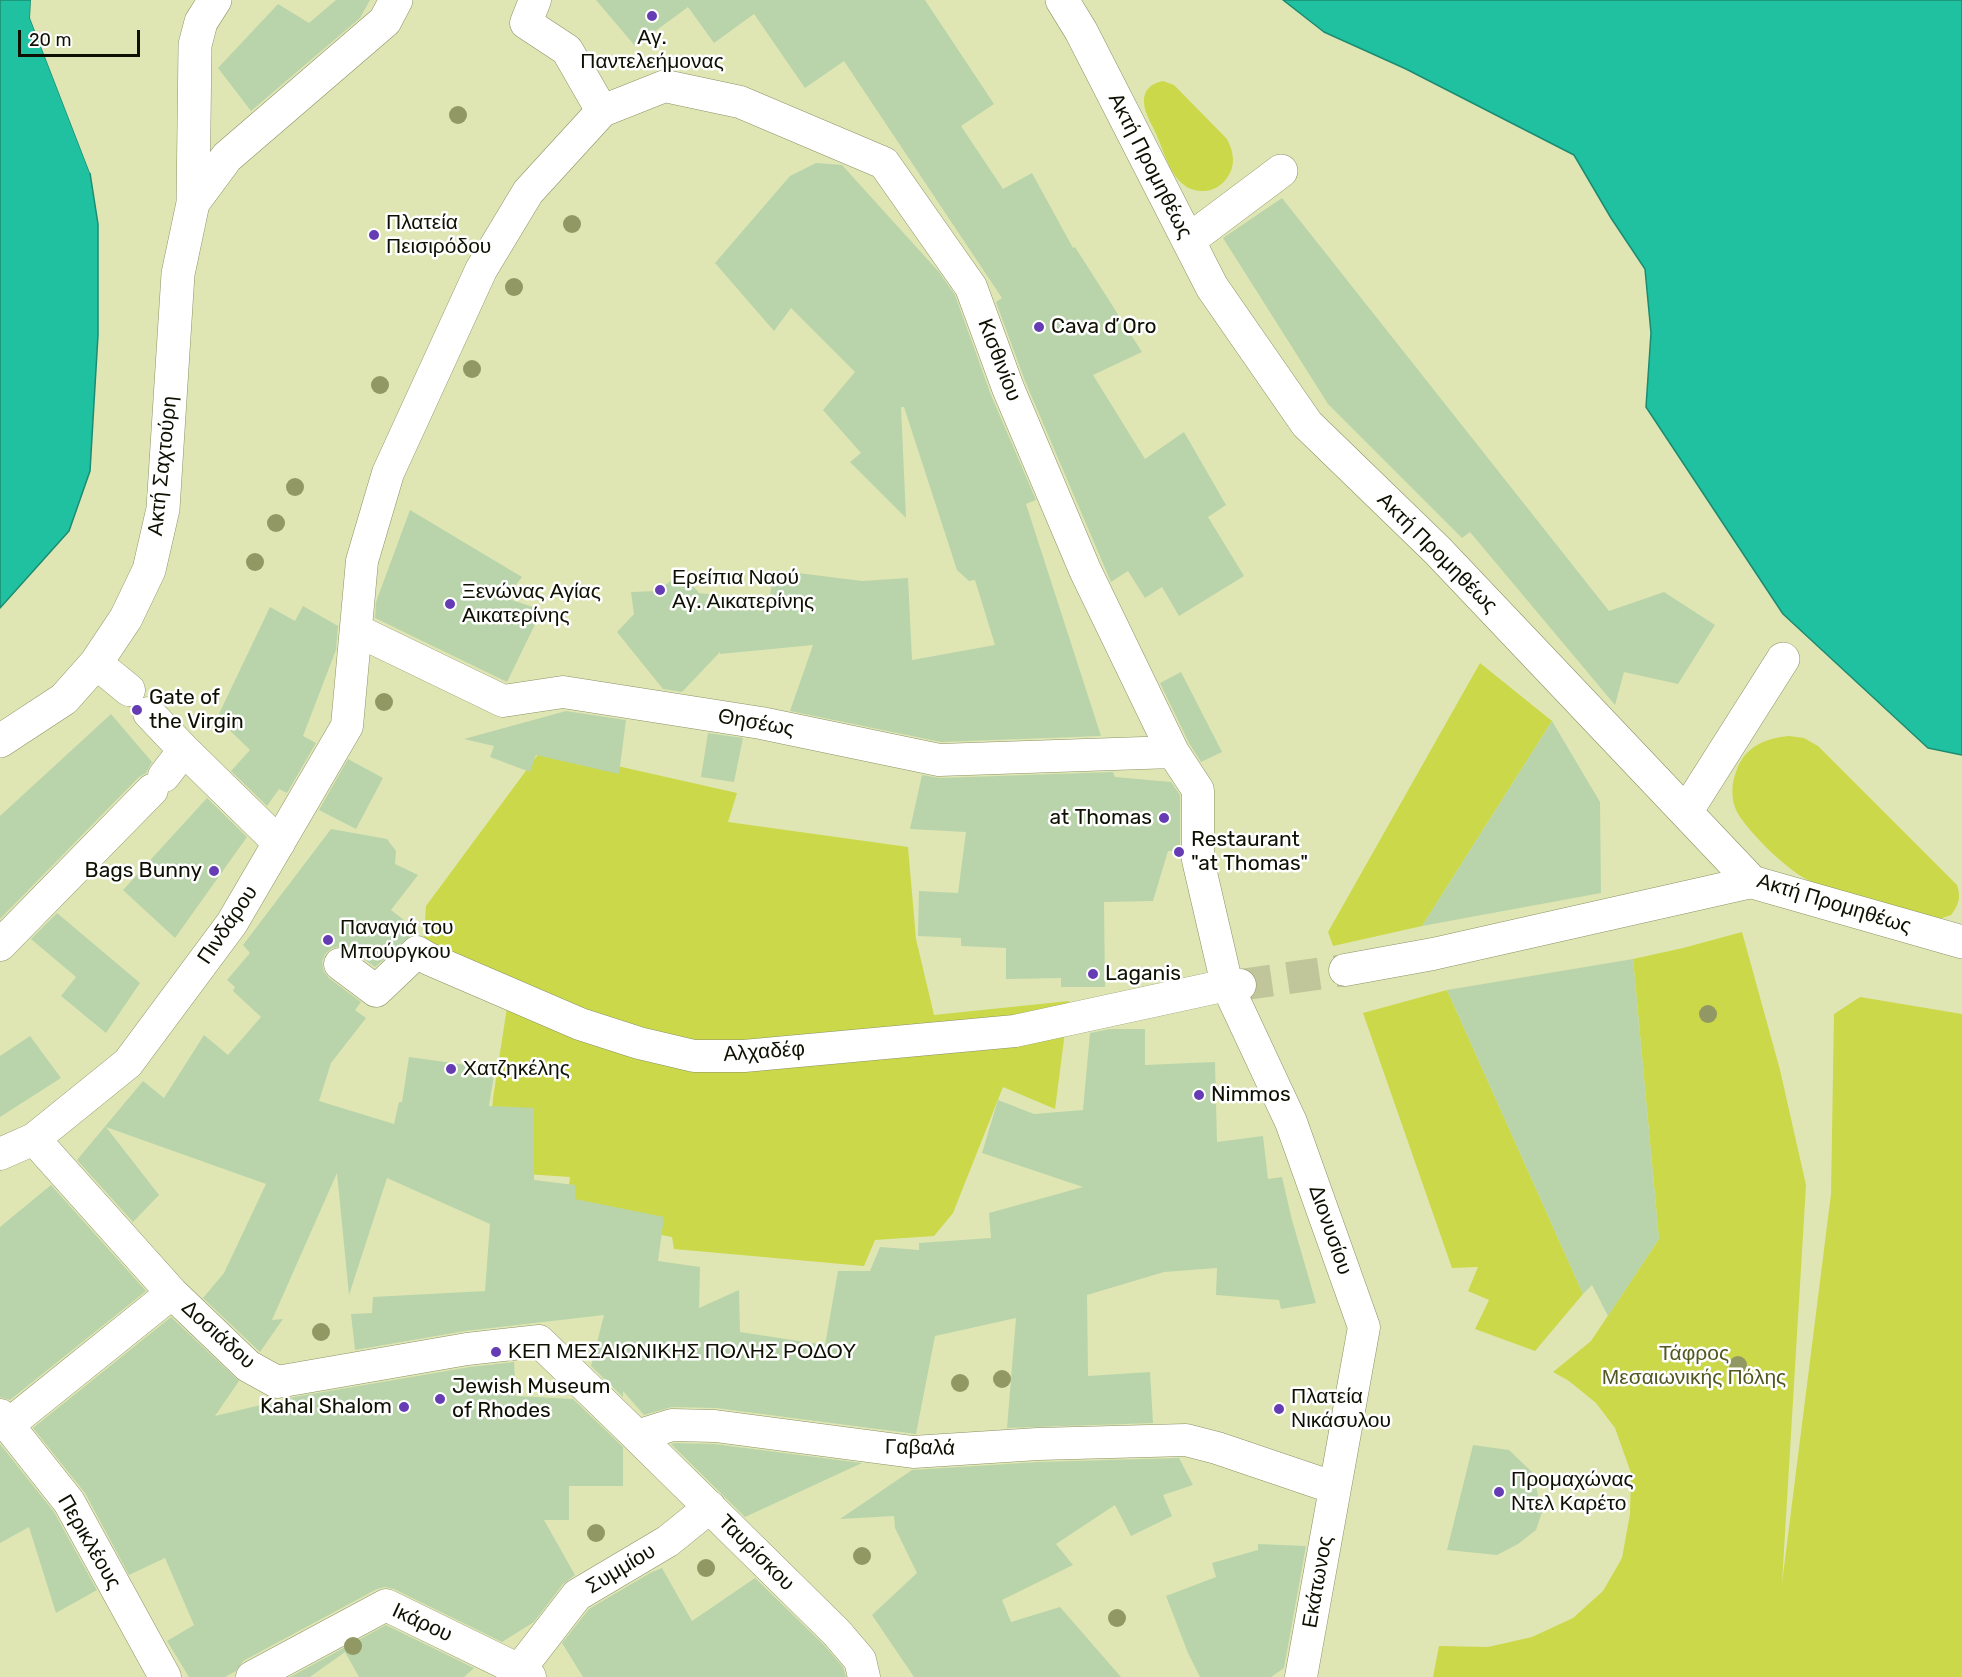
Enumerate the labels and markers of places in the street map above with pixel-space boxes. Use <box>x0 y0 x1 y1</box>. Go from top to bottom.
marker: Αγ. Παντελεήμονας <box>645 9 659 23</box>
place label: Αγ. Παντελεήμονας <box>580 25 724 75</box>
place label: Πλατεία Πεισιρόδου <box>386 210 491 260</box>
marker: Πλατεία Πεισιρόδου <box>367 228 381 242</box>
place label: Cava ď Oro <box>1051 314 1157 340</box>
marker: Cava ď Oro <box>1032 320 1046 334</box>
place label: Ερείπια Ναού Αγ. Αικατερίνης <box>672 565 814 615</box>
place label: Ξενώνας Αγίας Αικατερίνης <box>462 579 601 629</box>
marker: Ερείπια Ναού Αγ. Αικατερίνης <box>653 583 667 597</box>
marker: Ξενώνας Αγίας Αικατερίνης <box>443 597 457 611</box>
place label: Gate of the Virgin <box>149 685 244 735</box>
marker: Gate of the Virgin <box>130 703 144 717</box>
place label: at Thomas <box>1050 805 1152 831</box>
marker: at Thomas <box>1157 811 1171 825</box>
place label: Restaurant "at Thomas" <box>1191 827 1308 877</box>
marker: Restaurant "at Thomas" <box>1172 845 1186 859</box>
place label: Bags Bunny <box>85 858 202 884</box>
marker: Bags Bunny <box>207 864 221 878</box>
place label: Παναγιά του Μπούργκου <box>340 915 454 965</box>
marker: Παναγιά του Μπούργκου <box>321 933 335 947</box>
place label: Laganis <box>1105 961 1181 987</box>
marker: Laganis <box>1086 967 1100 981</box>
place label: Χατζηκέλης <box>463 1056 570 1082</box>
marker: Χατζηκέλης <box>444 1062 458 1076</box>
place label: Nimmos <box>1211 1082 1291 1108</box>
marker: Nimmos <box>1192 1088 1206 1102</box>
place label: ΚΕΠ ΜΕΣΑΙΩΝΙΚΗΣ ΠΟΛΗΣ ΡΟΔΟΥ <box>508 1339 856 1365</box>
marker: ΚΕΠ ΜΕΣΑΙΩΝΙΚΗΣ ΠΟΛΗΣ ΡΟΔΟΥ <box>489 1345 503 1359</box>
place label: Jewish Museum of Rhodes <box>452 1374 610 1424</box>
place label: Πλατεία Νικάσυλου <box>1291 1384 1391 1434</box>
marker: Jewish Museum of Rhodes <box>433 1392 447 1406</box>
place label: Kahal Shalom <box>260 1394 392 1420</box>
marker: Kahal Shalom <box>397 1400 411 1414</box>
marker: Πλατεία Νικάσυλου <box>1272 1402 1286 1416</box>
place label: Προμαχώνας Ντελ Καρέτο <box>1511 1467 1634 1517</box>
marker: Προμαχώνας Ντελ Καρέτο <box>1492 1485 1506 1499</box>

